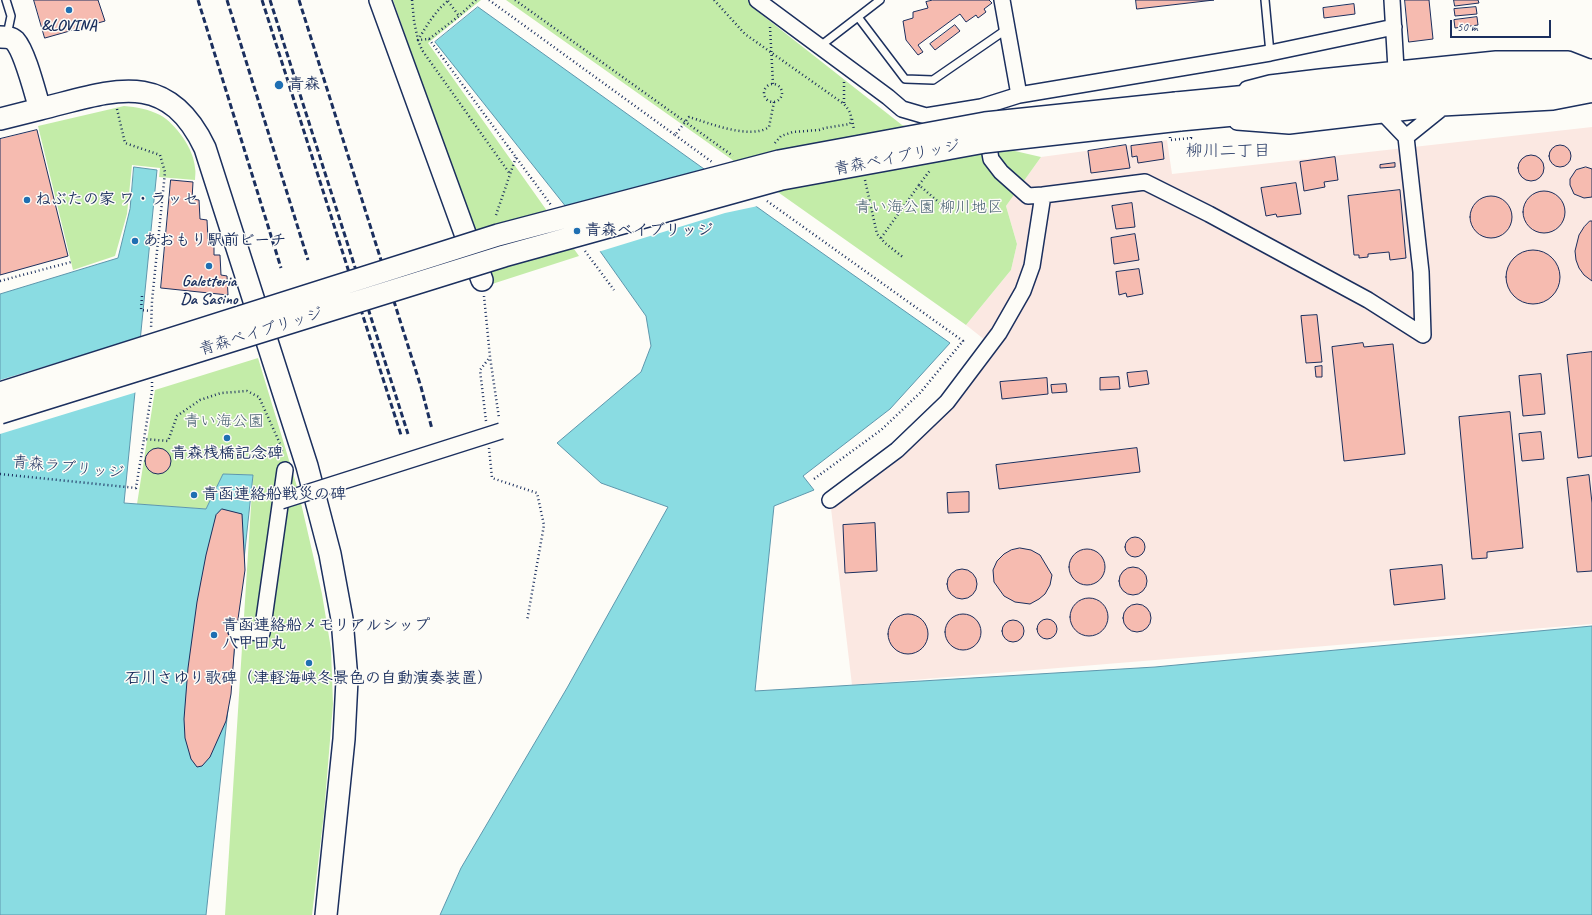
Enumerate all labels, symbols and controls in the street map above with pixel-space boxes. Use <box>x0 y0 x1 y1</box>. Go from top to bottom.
marker: &LOVINA <box>64 5 74 15</box>
scale bar <box>1452 12 1553 38</box>
place label: &LOVINA <box>41 16 97 36</box>
text: 50 m <box>1457 19 1477 35</box>
place label: 青森 <box>288 75 320 95</box>
marker: 青森 <box>273 79 285 91</box>
street label: 青森ベイブリッジ <box>832 136 962 180</box>
district label: 柳川二丁目 <box>1186 142 1270 162</box>
place label: ねぶたの家 ワ・ラッセ <box>35 190 199 210</box>
marker: ねぶたの家 ワ・ラッセ <box>22 195 32 205</box>
park label: 青い海公園 柳川地区 <box>855 198 1003 218</box>
place label: 青森ベイブリッジ <box>585 221 713 241</box>
marker: 青森ベイブリッジ <box>572 226 582 236</box>
place label: あおもり駅前ビーチ <box>143 231 286 251</box>
marker: あおもり駅前ビーチ <box>130 236 140 246</box>
marker: Galetteria Da Sasino <box>204 261 214 271</box>
place label: Galetteria Da Sasino <box>180 272 238 310</box>
street label: 青森ベイブリッジ <box>197 304 325 360</box>
park label: 青い海公園 <box>184 412 264 432</box>
marker: 青森桟橋記念碑 <box>222 433 232 443</box>
place label: 青森桟橋記念碑 <box>171 444 283 464</box>
street label: 青森ラブリッジ <box>11 453 125 483</box>
place label: 青函連絡船戦災の碑 <box>202 485 346 505</box>
marker: 青函連絡船戦災の碑 <box>189 490 199 500</box>
place label: 青函連絡船メモリアルシップ 八甲田丸 <box>222 616 430 654</box>
marker: 青函連絡船メモリアルシップ 八甲田丸 <box>209 630 219 640</box>
marker: 石川さゆり歌碑（津軽海峡冬景色の自動演奏装置） <box>304 658 314 668</box>
place label: 石川さゆり歌碑（津軽海峡冬景色の自動演奏装置） <box>125 669 493 689</box>

